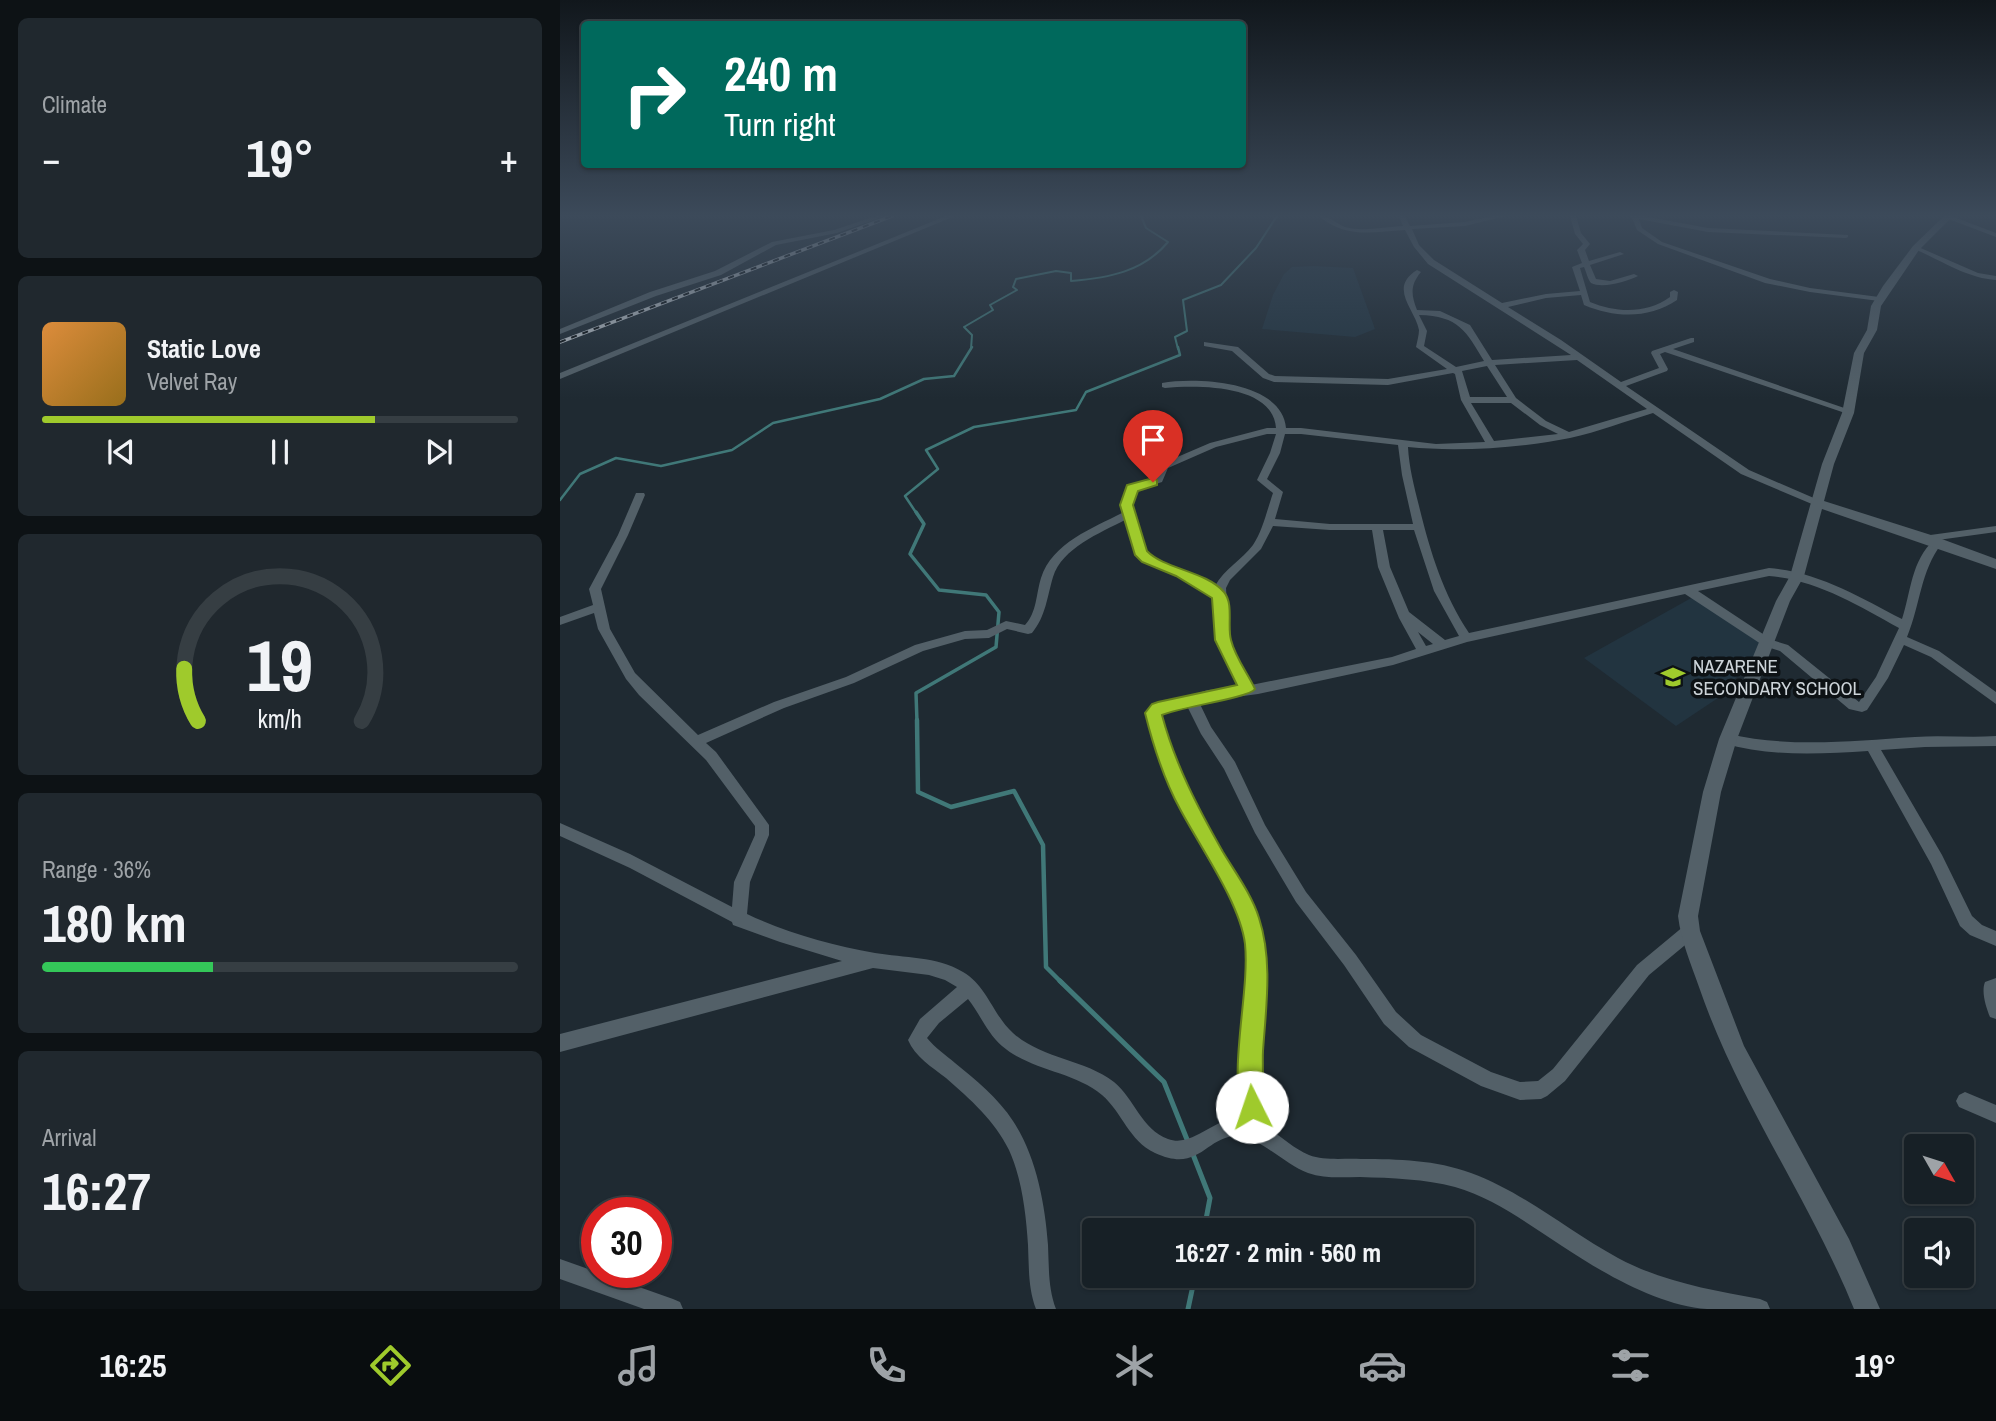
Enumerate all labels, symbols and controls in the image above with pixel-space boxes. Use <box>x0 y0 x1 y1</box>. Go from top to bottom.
text: 240 m <box>724 40 838 106</box>
icon: right <box>609 49 700 140</box>
text: Climate <box>42 89 107 120</box>
text: Turn right <box>724 103 836 146</box>
text: 19° <box>246 123 314 193</box>
text: − <box>42 133 60 184</box>
text: + <box>500 133 518 184</box>
text: Static Love <box>147 331 261 366</box>
text: Velvet Ray <box>147 366 237 397</box>
pin <box>1123 410 1183 482</box>
icon: arrive <box>1134 421 1172 459</box>
icon: previous <box>102 433 140 471</box>
icon: pause <box>261 433 299 471</box>
icon: next <box>420 433 458 471</box>
text: 19 <box>247 616 313 714</box>
place label: NAZARENE SECONDARY SCHOOL <box>1693 653 1862 701</box>
school or university icon: NAZARENE SECONDARY SCHOOL <box>1659 663 1687 691</box>
text: km/h <box>258 701 302 735</box>
text: Range · 36% <box>42 854 151 885</box>
text: 180 km <box>42 888 187 958</box>
position arrow <box>1215 1070 1289 1144</box>
text: Arrival <box>42 1122 97 1153</box>
north arrow <box>1904 1134 1974 1204</box>
map controls <box>1904 1134 1974 1288</box>
text: 16:27 <box>42 1156 151 1226</box>
speed limit sign: 30 <box>581 1197 672 1288</box>
button: sound <box>1904 1218 1974 1288</box>
text: 16:27 · 2 min · 560 m <box>1175 1235 1381 1270</box>
icon: directions <box>366 1341 415 1390</box>
icon: music <box>614 1341 663 1390</box>
icon: phone <box>862 1341 911 1390</box>
icon: climate <box>1110 1341 1159 1390</box>
icon: car <box>1358 1341 1407 1390</box>
icon: filters <box>1606 1341 1655 1390</box>
text: 16:25 <box>100 1344 167 1387</box>
text: 19° <box>1854 1344 1896 1387</box>

